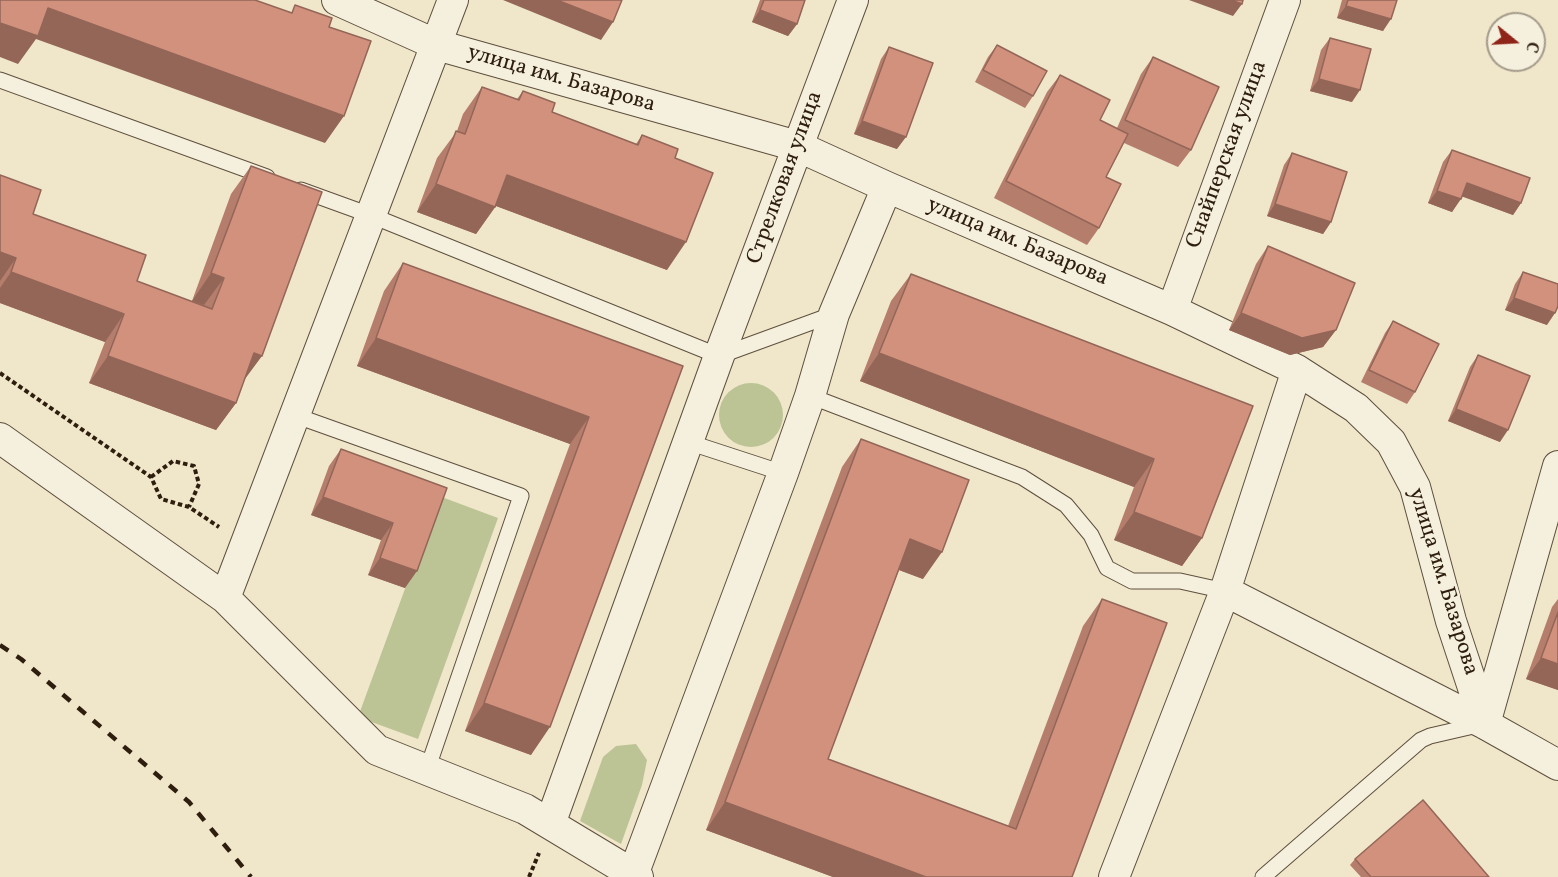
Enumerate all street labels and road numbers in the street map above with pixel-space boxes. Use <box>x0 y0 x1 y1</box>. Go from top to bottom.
street label: улица им. Базарова <box>464 41 658 119</box>
street label: Снайперская улица <box>1182 58 1274 252</box>
street label: Стрелковая улица <box>742 88 830 268</box>
street label: улица им. Базарова <box>922 193 1112 293</box>
street label: улица им. Базарова <box>1401 485 1483 679</box>

